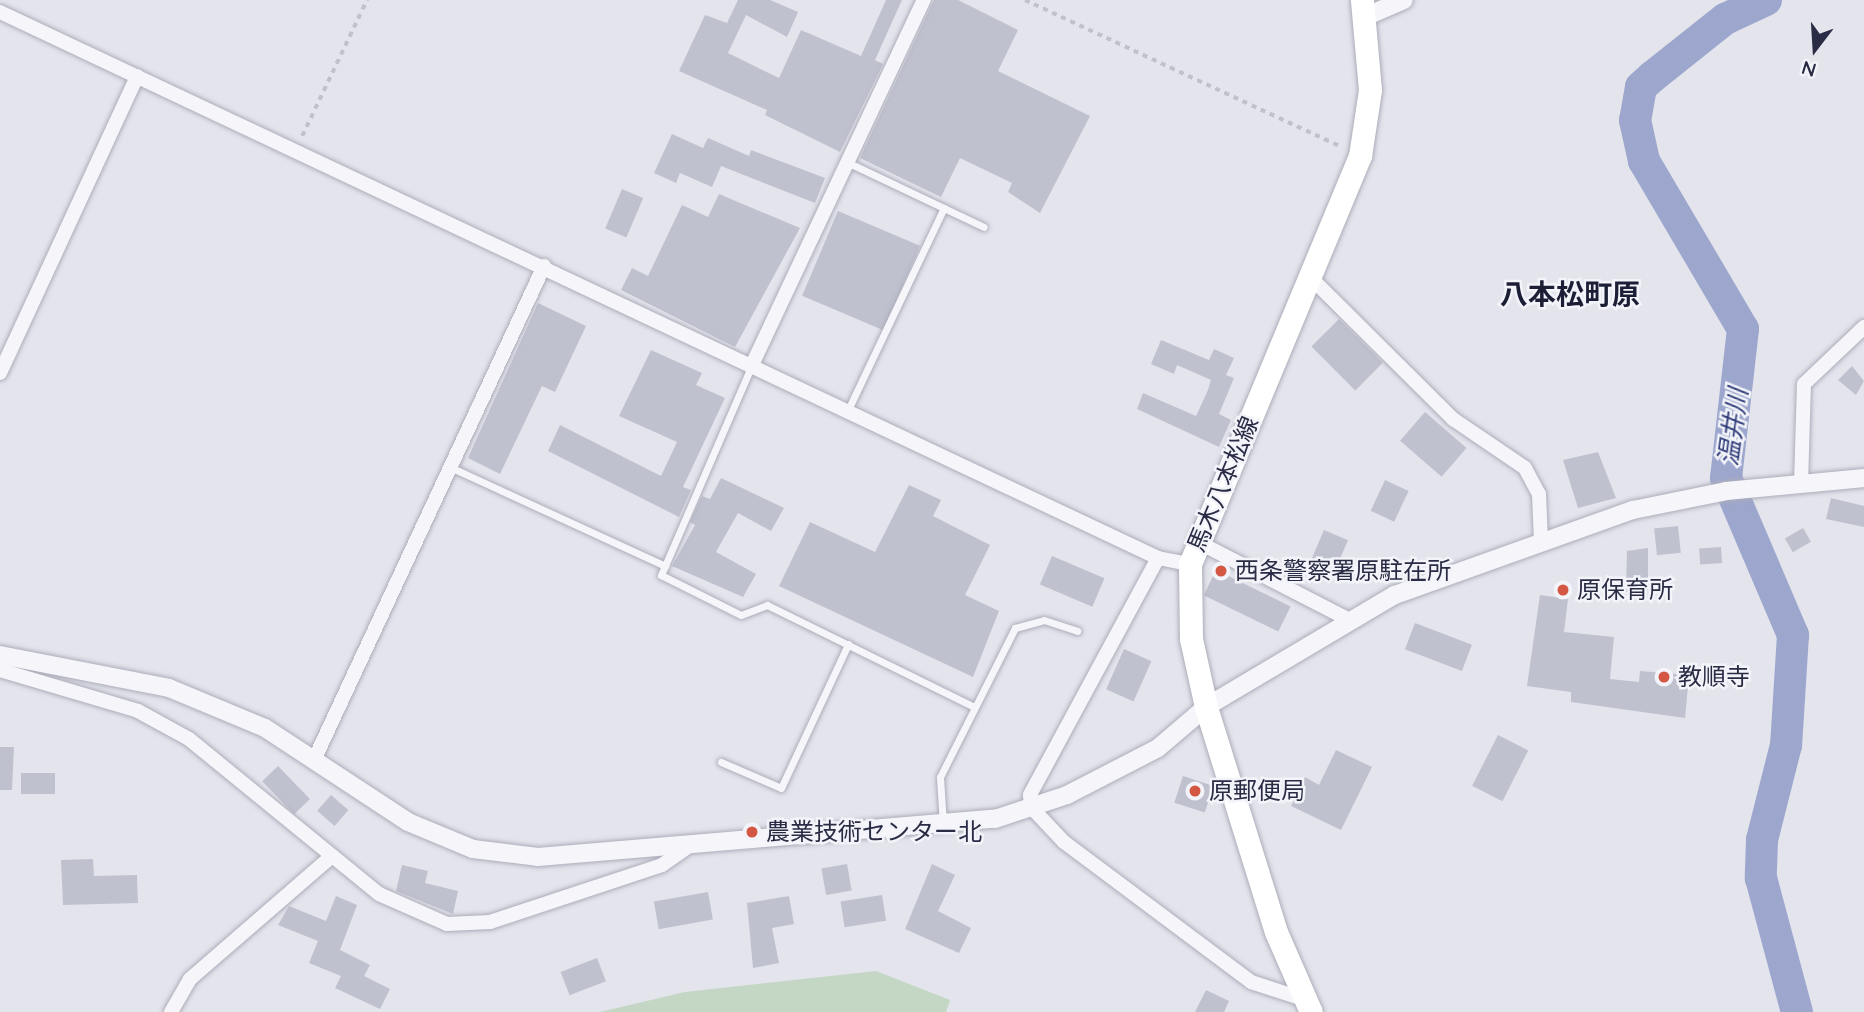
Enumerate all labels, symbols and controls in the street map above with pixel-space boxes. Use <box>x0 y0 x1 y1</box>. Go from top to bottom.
north arrow <box>1780 14 1850 84</box>
text: N <box>1799 56 1819 83</box>
district label: 八本松町原 <box>1500 277 1640 311</box>
water label: 温井川 <box>1712 386 1754 468</box>
street label: 馬木八本松線 <box>1182 412 1264 556</box>
place label: 西条警察署原駐在所 <box>1235 557 1451 585</box>
marker: 西条警察署原駐在所 <box>1213 563 1229 579</box>
place label: 原保育所 <box>1577 576 1673 604</box>
marker: 原保育所 <box>1555 582 1571 598</box>
place label: 教順寺 <box>1678 663 1750 691</box>
marker: 教順寺 <box>1656 669 1672 685</box>
place label: 原郵便局 <box>1209 777 1305 805</box>
marker: 原郵便局 <box>1187 783 1203 799</box>
place label: 農業技術センター北 <box>766 818 982 846</box>
marker: 農業技術センター北 <box>744 824 760 840</box>

